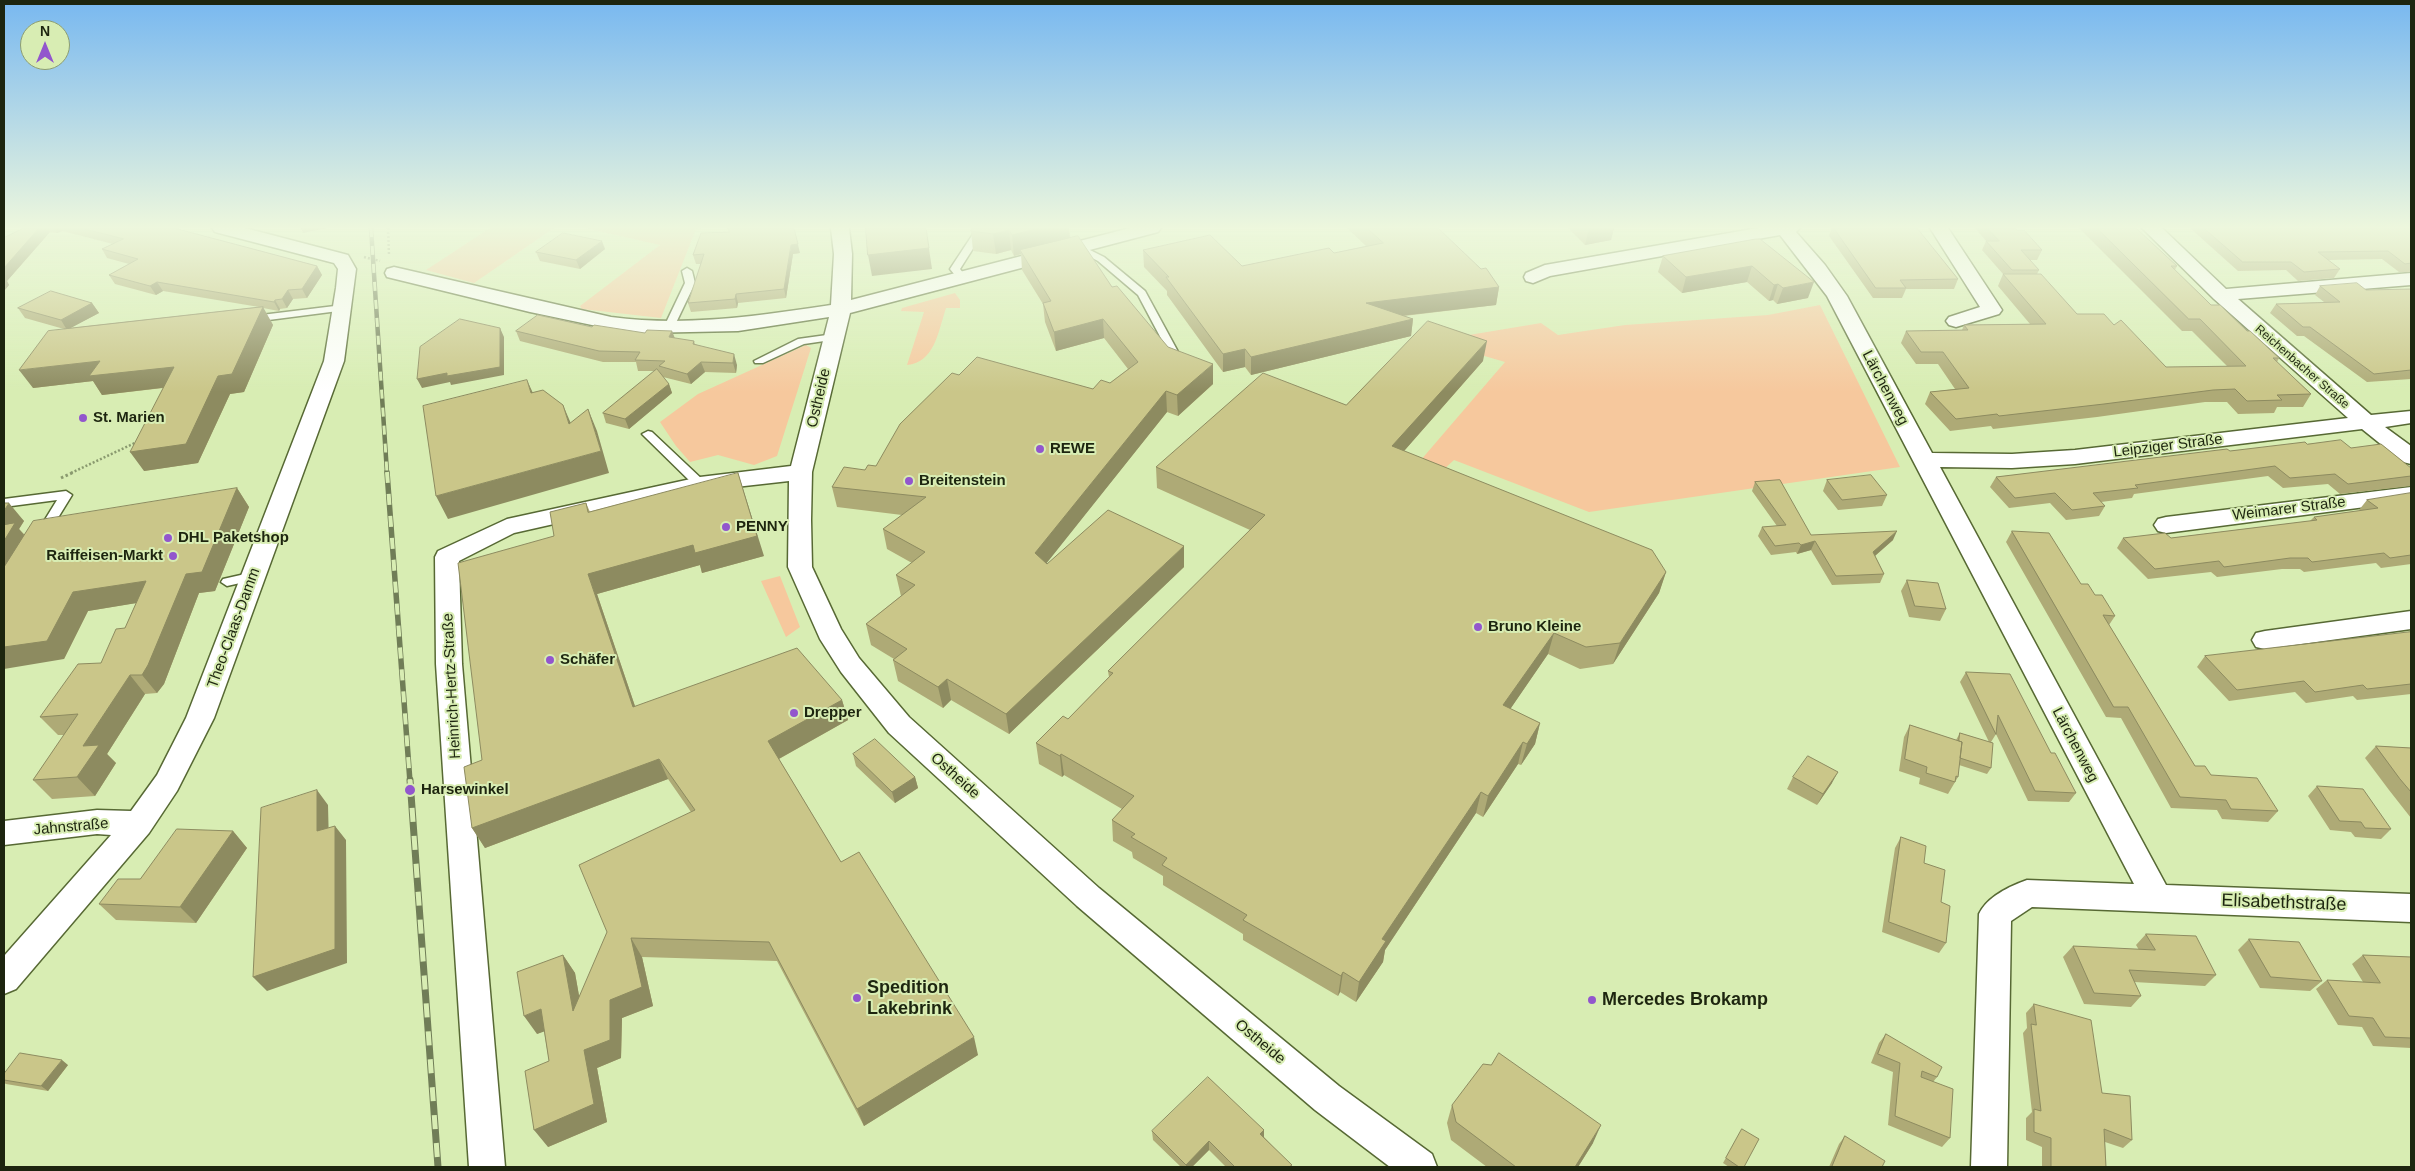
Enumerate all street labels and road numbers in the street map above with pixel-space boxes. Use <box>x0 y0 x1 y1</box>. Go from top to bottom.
street label: Reichenbacher Straße <box>2252 322 2352 412</box>
street label: Lärchenweg <box>1858 348 1912 428</box>
street label: Ostheide <box>803 367 835 429</box>
street label: Leipziger Straße <box>2112 430 2224 462</box>
street label: Weimarer Straße <box>2231 493 2347 525</box>
street label: Theo-Claas-Damm <box>204 565 264 691</box>
street label: Heinrich-Hertz-Straße <box>439 613 465 759</box>
street label: Lärchenweg <box>2048 705 2102 785</box>
street label: Ostheide <box>927 749 983 803</box>
street label: Jahnstraße <box>33 815 109 839</box>
street label: Elisabethstraße <box>2221 890 2347 916</box>
street label: Ostheide <box>1231 1016 1289 1068</box>

